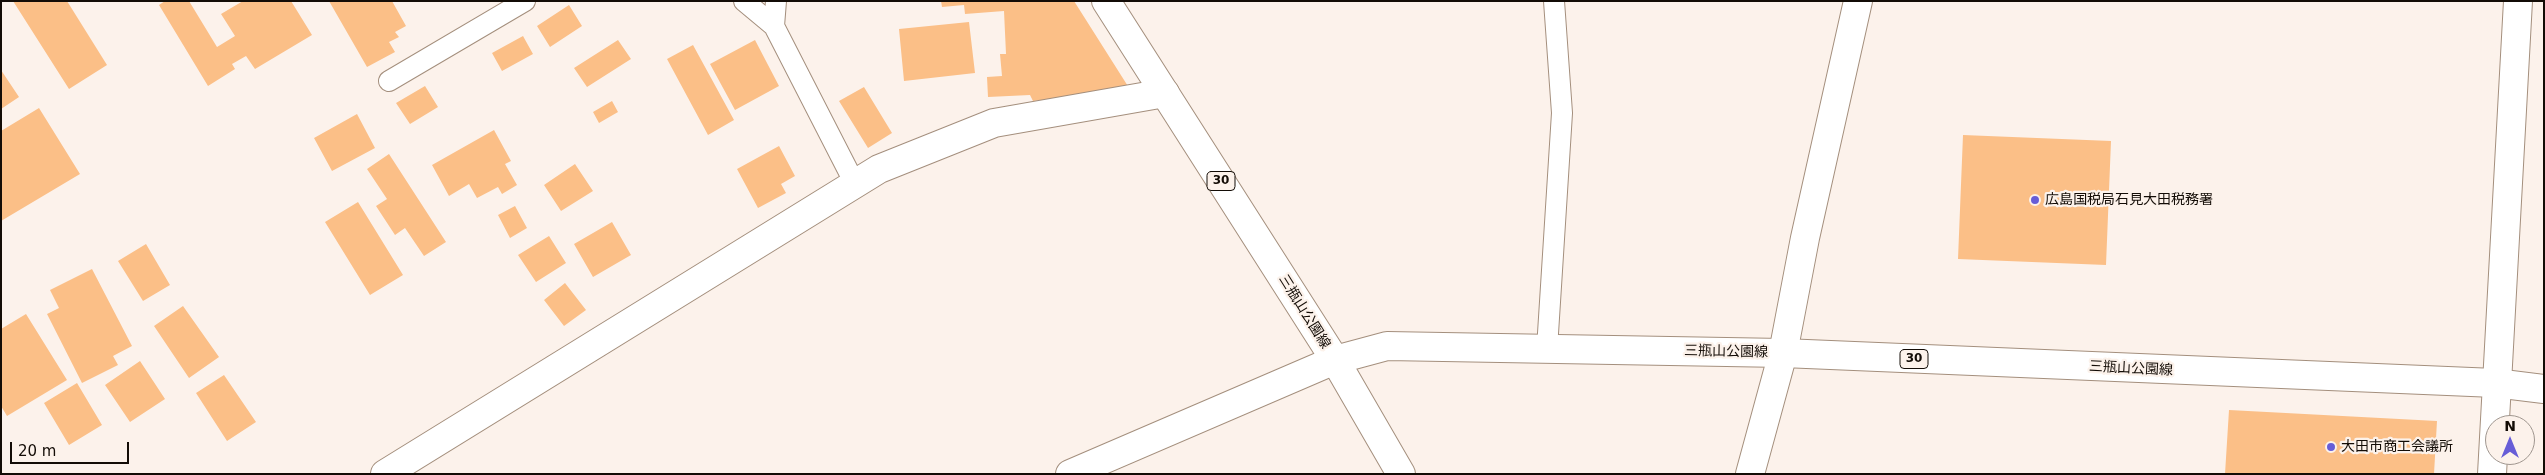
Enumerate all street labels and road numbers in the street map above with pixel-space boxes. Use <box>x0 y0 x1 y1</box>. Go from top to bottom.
road number: 30 <box>1207 172 1235 190</box>
street label: 三瓶山公園線 <box>1275 272 1333 352</box>
street label: 三瓶山公園線 <box>1684 343 1768 361</box>
road number: 30 <box>1900 349 1928 368</box>
street label: 三瓶山公園線 <box>2089 358 2173 380</box>

